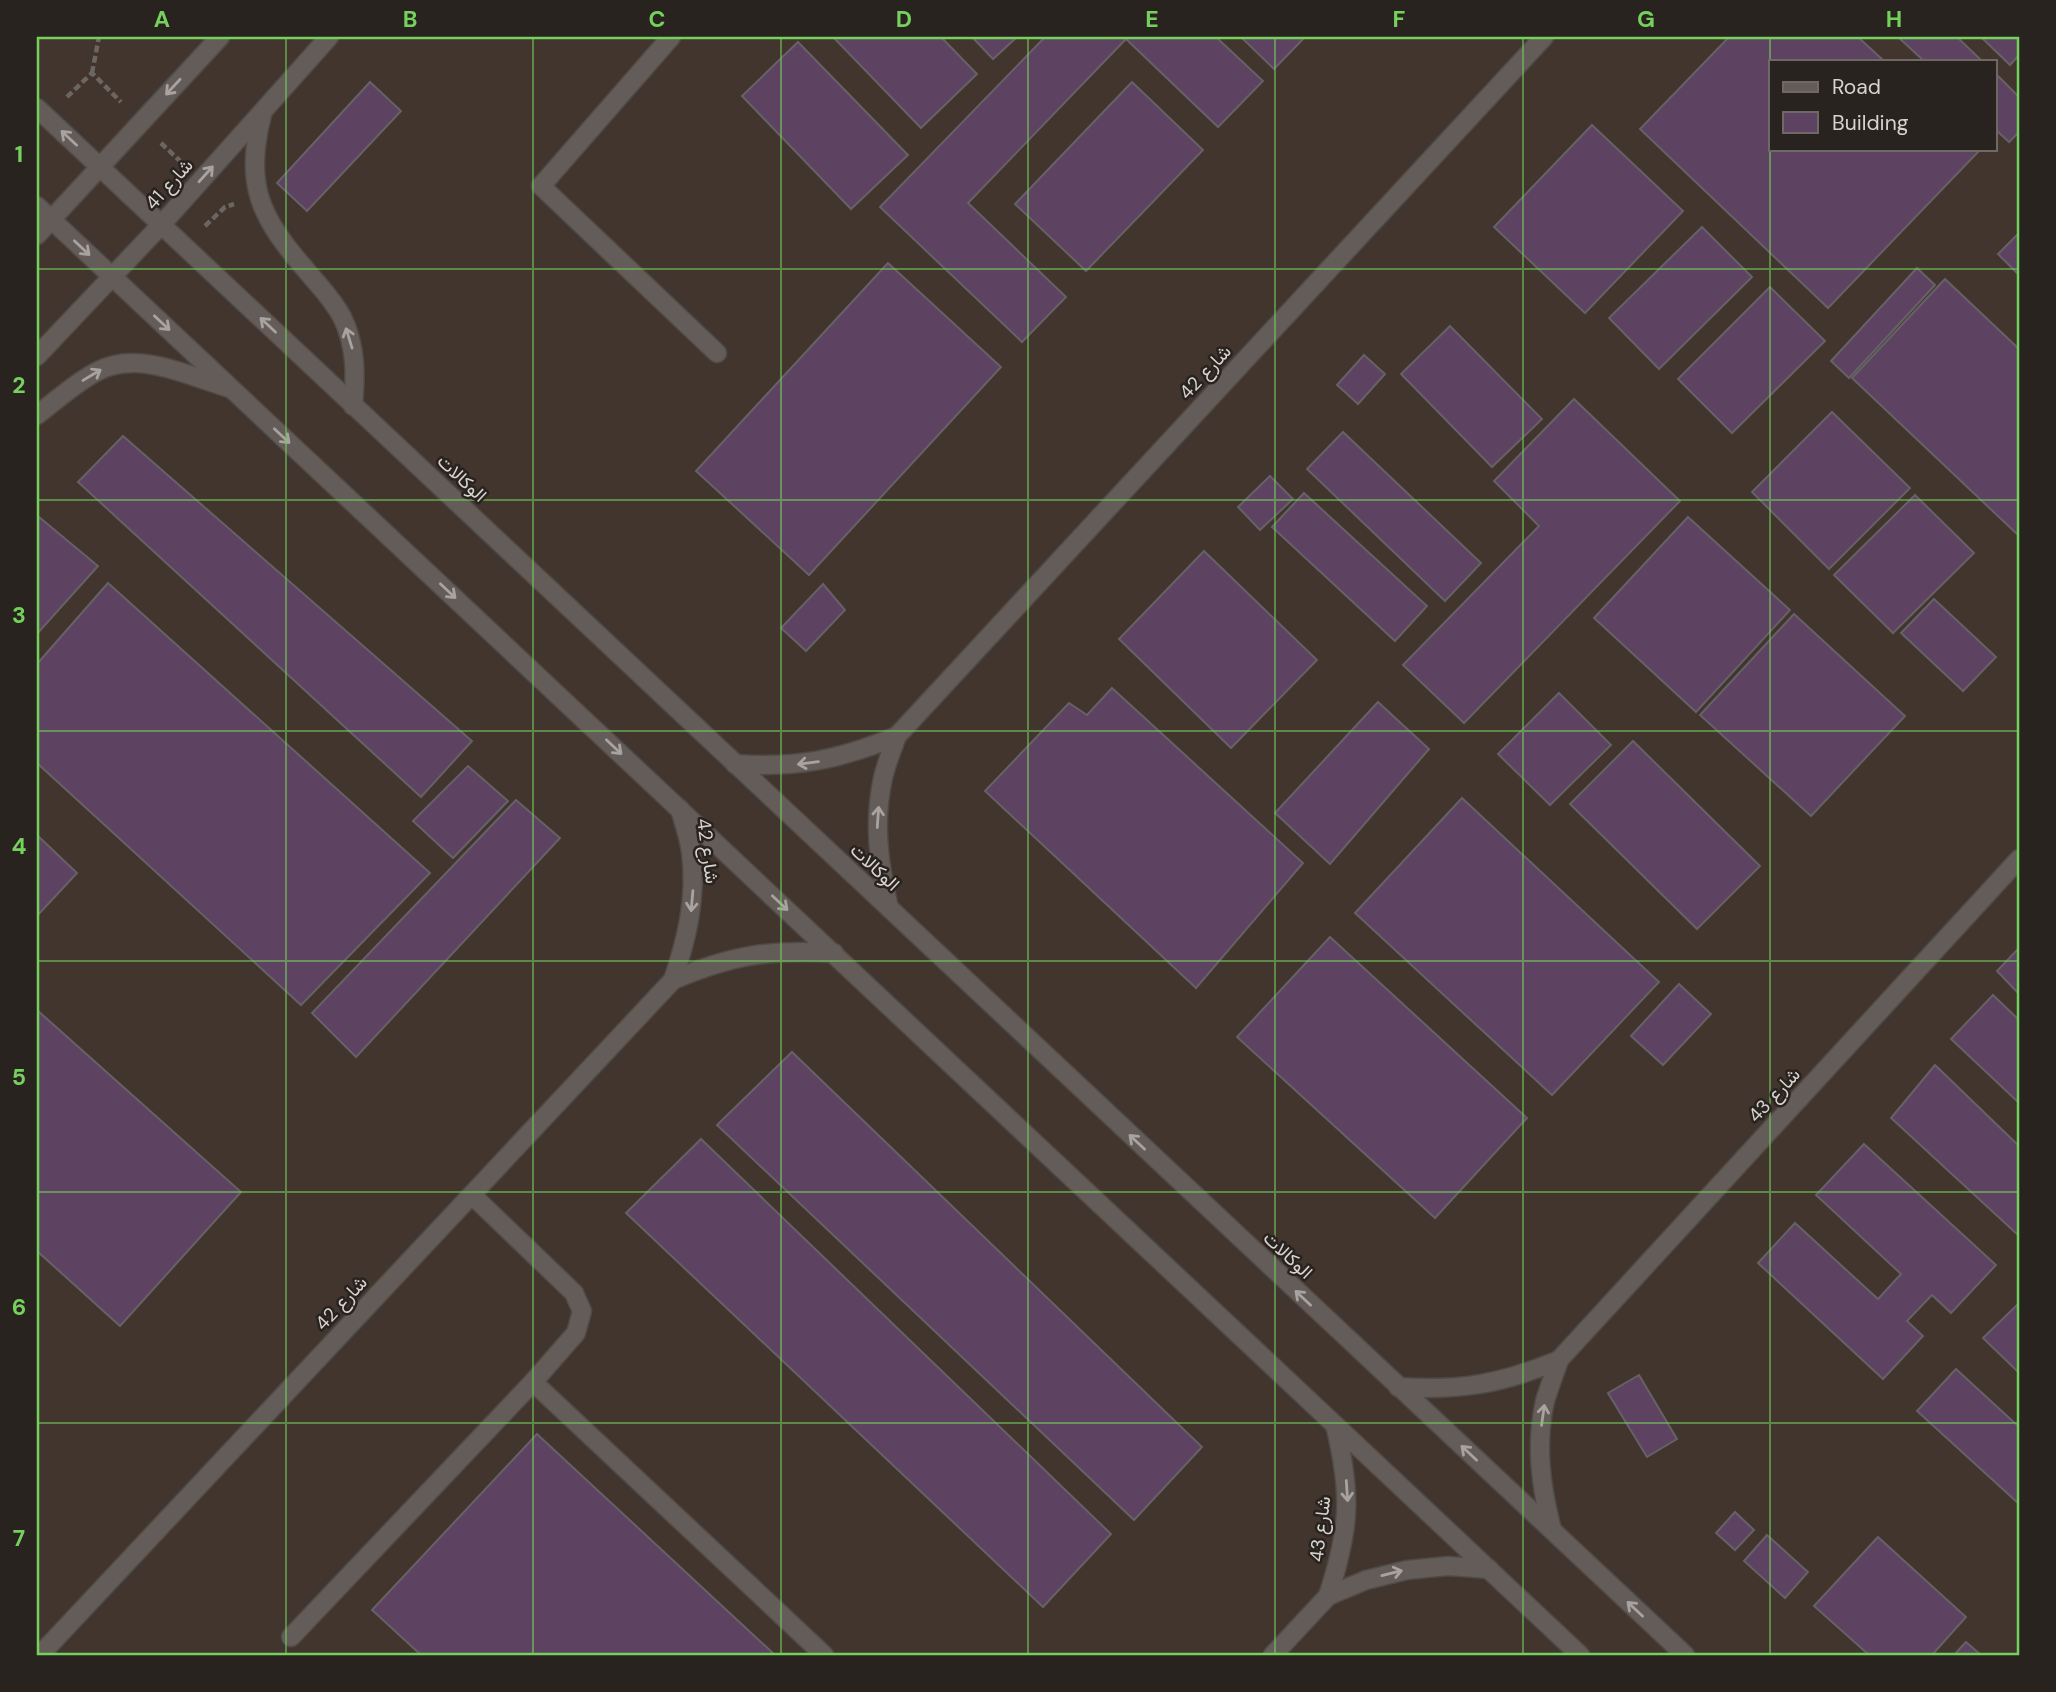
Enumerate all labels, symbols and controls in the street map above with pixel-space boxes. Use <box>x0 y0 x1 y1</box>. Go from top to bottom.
text: A <box>154 4 170 34</box>
text: B <box>403 4 417 34</box>
text: C <box>649 4 665 34</box>
text: D <box>896 4 912 34</box>
text: E <box>1145 4 1159 34</box>
text: F <box>1393 4 1406 34</box>
text: G <box>1637 4 1655 34</box>
text: H <box>1886 4 1902 34</box>
legend <box>1769 60 1996 150</box>
text: Road <box>1832 73 1881 101</box>
one-way arrow <box>165 78 182 95</box>
text: Building <box>1832 109 1909 137</box>
one-way arrow <box>60 129 77 146</box>
text: 1 <box>15 139 23 169</box>
street label: شارع 41 <box>139 153 199 215</box>
one-way arrow <box>198 166 215 183</box>
one-way arrow <box>73 239 90 256</box>
one-way arrow <box>153 315 171 331</box>
one-way arrow <box>260 317 277 334</box>
one-way arrow <box>342 328 355 350</box>
street label: شارع 42 <box>1173 339 1237 405</box>
one-way arrow <box>82 368 102 382</box>
text: 2 <box>12 370 26 400</box>
one-way arrow <box>273 427 290 444</box>
street label: الوكالات <box>432 449 492 507</box>
one-way arrow <box>439 583 456 600</box>
text: 3 <box>12 600 26 630</box>
one-way arrow <box>605 739 623 755</box>
one-way arrow <box>797 756 820 769</box>
one-way arrow <box>872 806 885 829</box>
street label: شارع 42 <box>691 817 725 885</box>
text: 4 <box>12 831 27 861</box>
street label: الوكالات <box>845 838 905 896</box>
one-way arrow <box>685 889 698 911</box>
one-way arrow <box>771 894 788 911</box>
text: 5 <box>12 1062 26 1092</box>
street label: شارع 43 <box>1742 1062 1806 1128</box>
one-way arrow <box>1129 1133 1146 1150</box>
street label: الوكالات <box>1258 1226 1318 1284</box>
street label: شارع 42 <box>309 1270 373 1336</box>
one-way arrow <box>1295 1289 1312 1306</box>
text: 6 <box>12 1292 26 1322</box>
one-way arrow <box>1537 1404 1550 1427</box>
one-way arrow <box>1460 1445 1478 1461</box>
one-way arrow <box>1340 1480 1353 1503</box>
street label: شارع 43 <box>1304 1495 1336 1563</box>
text: 7 <box>13 1523 25 1553</box>
one-way arrow <box>1381 1566 1403 1579</box>
one-way arrow <box>1627 1600 1644 1617</box>

